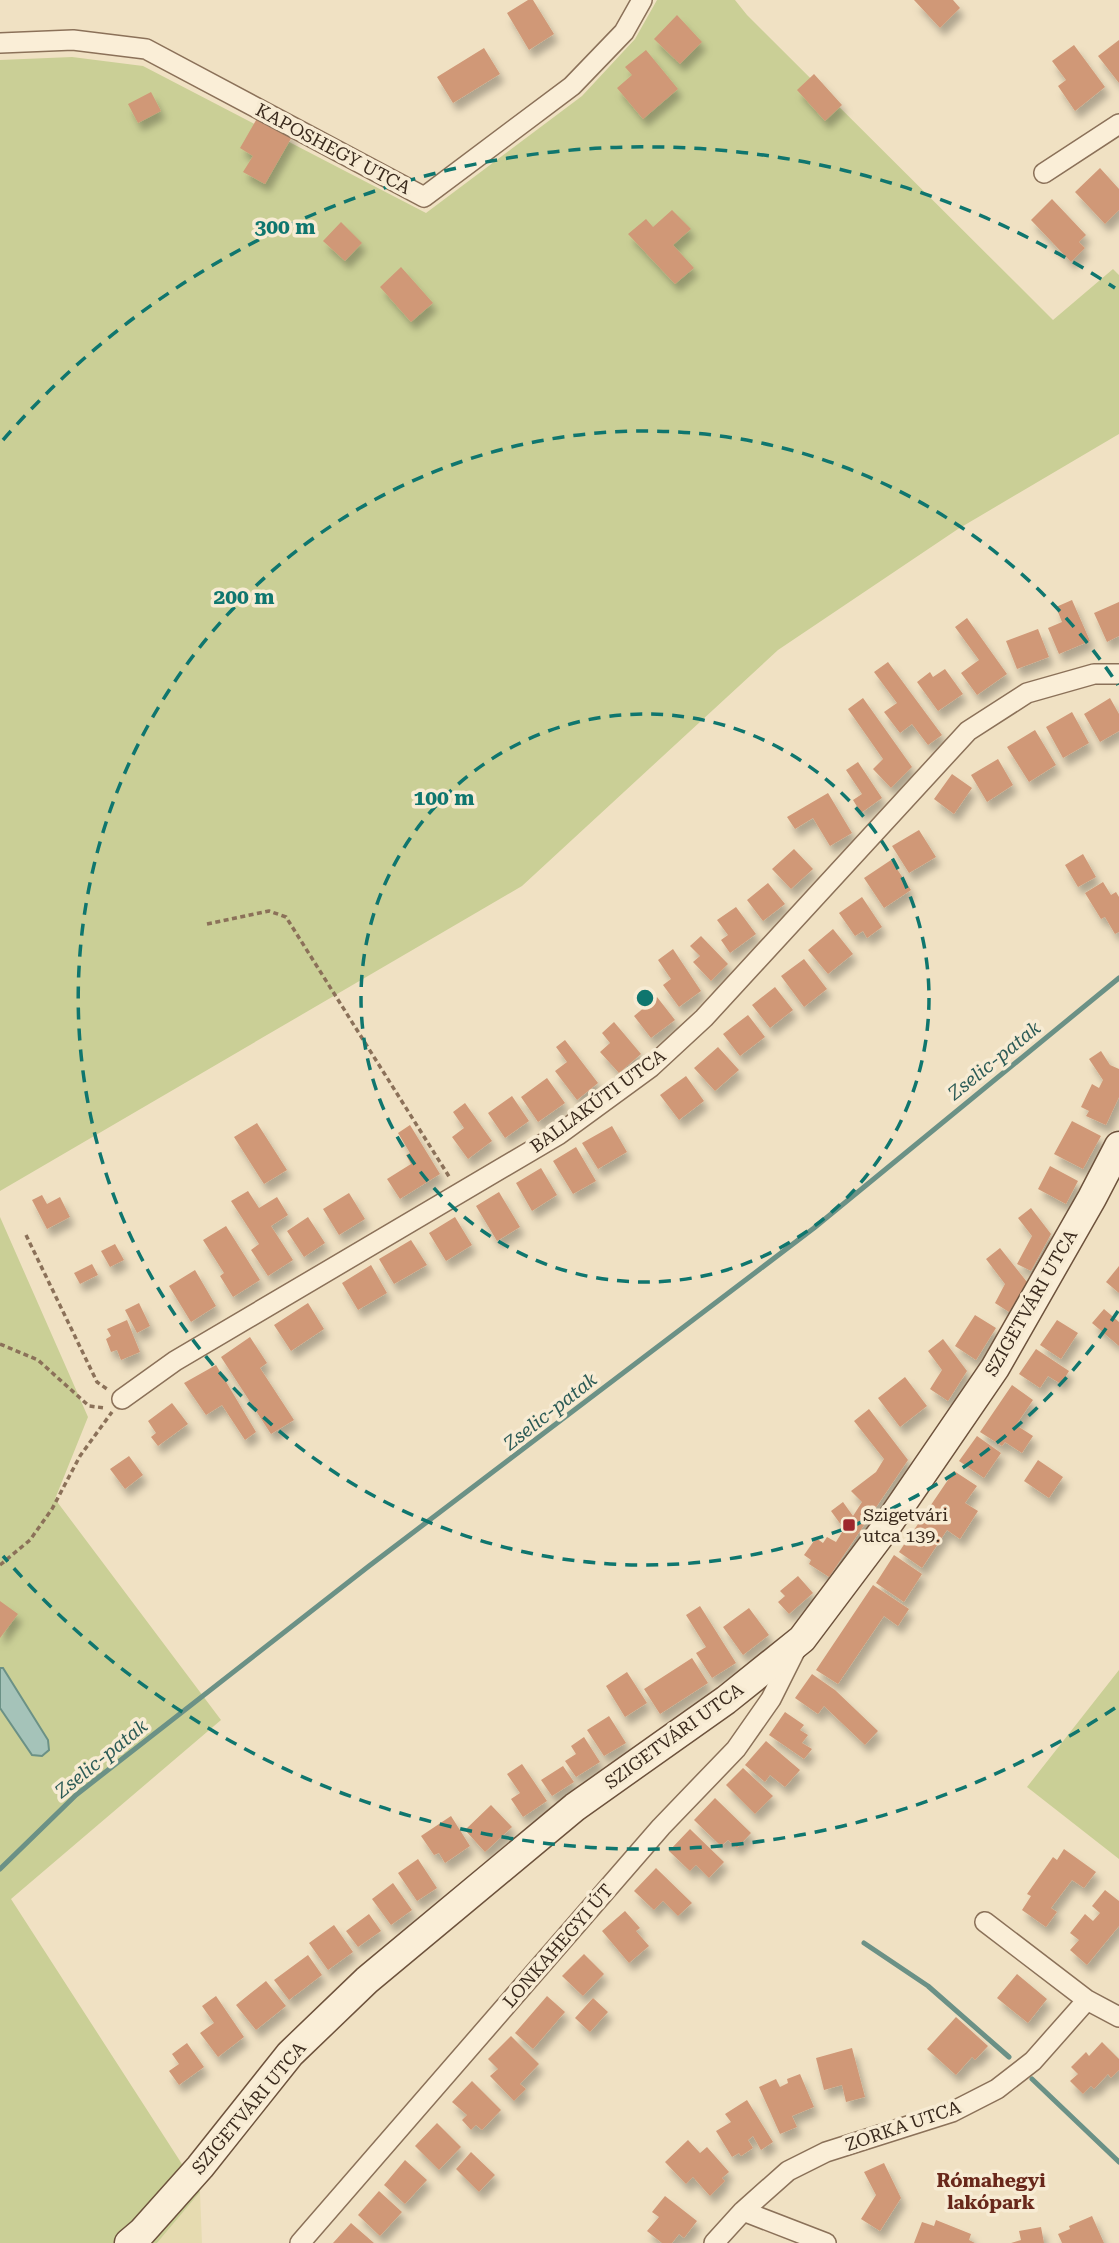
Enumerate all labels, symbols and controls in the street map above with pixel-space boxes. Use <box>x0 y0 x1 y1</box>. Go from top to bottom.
street label: KAPOSHEGY UTCA <box>252 99 415 198</box>
text: 300 m <box>255 215 315 239</box>
text: 200 m <box>214 585 274 609</box>
text: 100 m <box>414 786 474 810</box>
centre of rings <box>633 986 657 1010</box>
water label: Zselic-patak <box>943 1016 1046 1105</box>
street label: BALLAKÚTI UTCA <box>526 1044 670 1157</box>
street label: SZIGETVÁRI UTCA <box>980 1225 1081 1380</box>
water label: Zselic-patak <box>498 1367 602 1456</box>
place label: Szigetvári utca 139. <box>863 1504 948 1546</box>
marker: Szigetvári utca 139. <box>841 1517 857 1533</box>
street label: SZIGETVÁRI UTCA <box>600 1678 747 1793</box>
water label: Zselic-patak <box>50 1714 153 1803</box>
street label: LONKAHEGYI ÚT <box>498 1880 617 2012</box>
street label: SZIGETVÁRI UTCA <box>187 2037 310 2178</box>
street label: ZORKA UTCA <box>843 2096 963 2155</box>
district label: Rómahegyi lakópark <box>936 2169 1046 2214</box>

